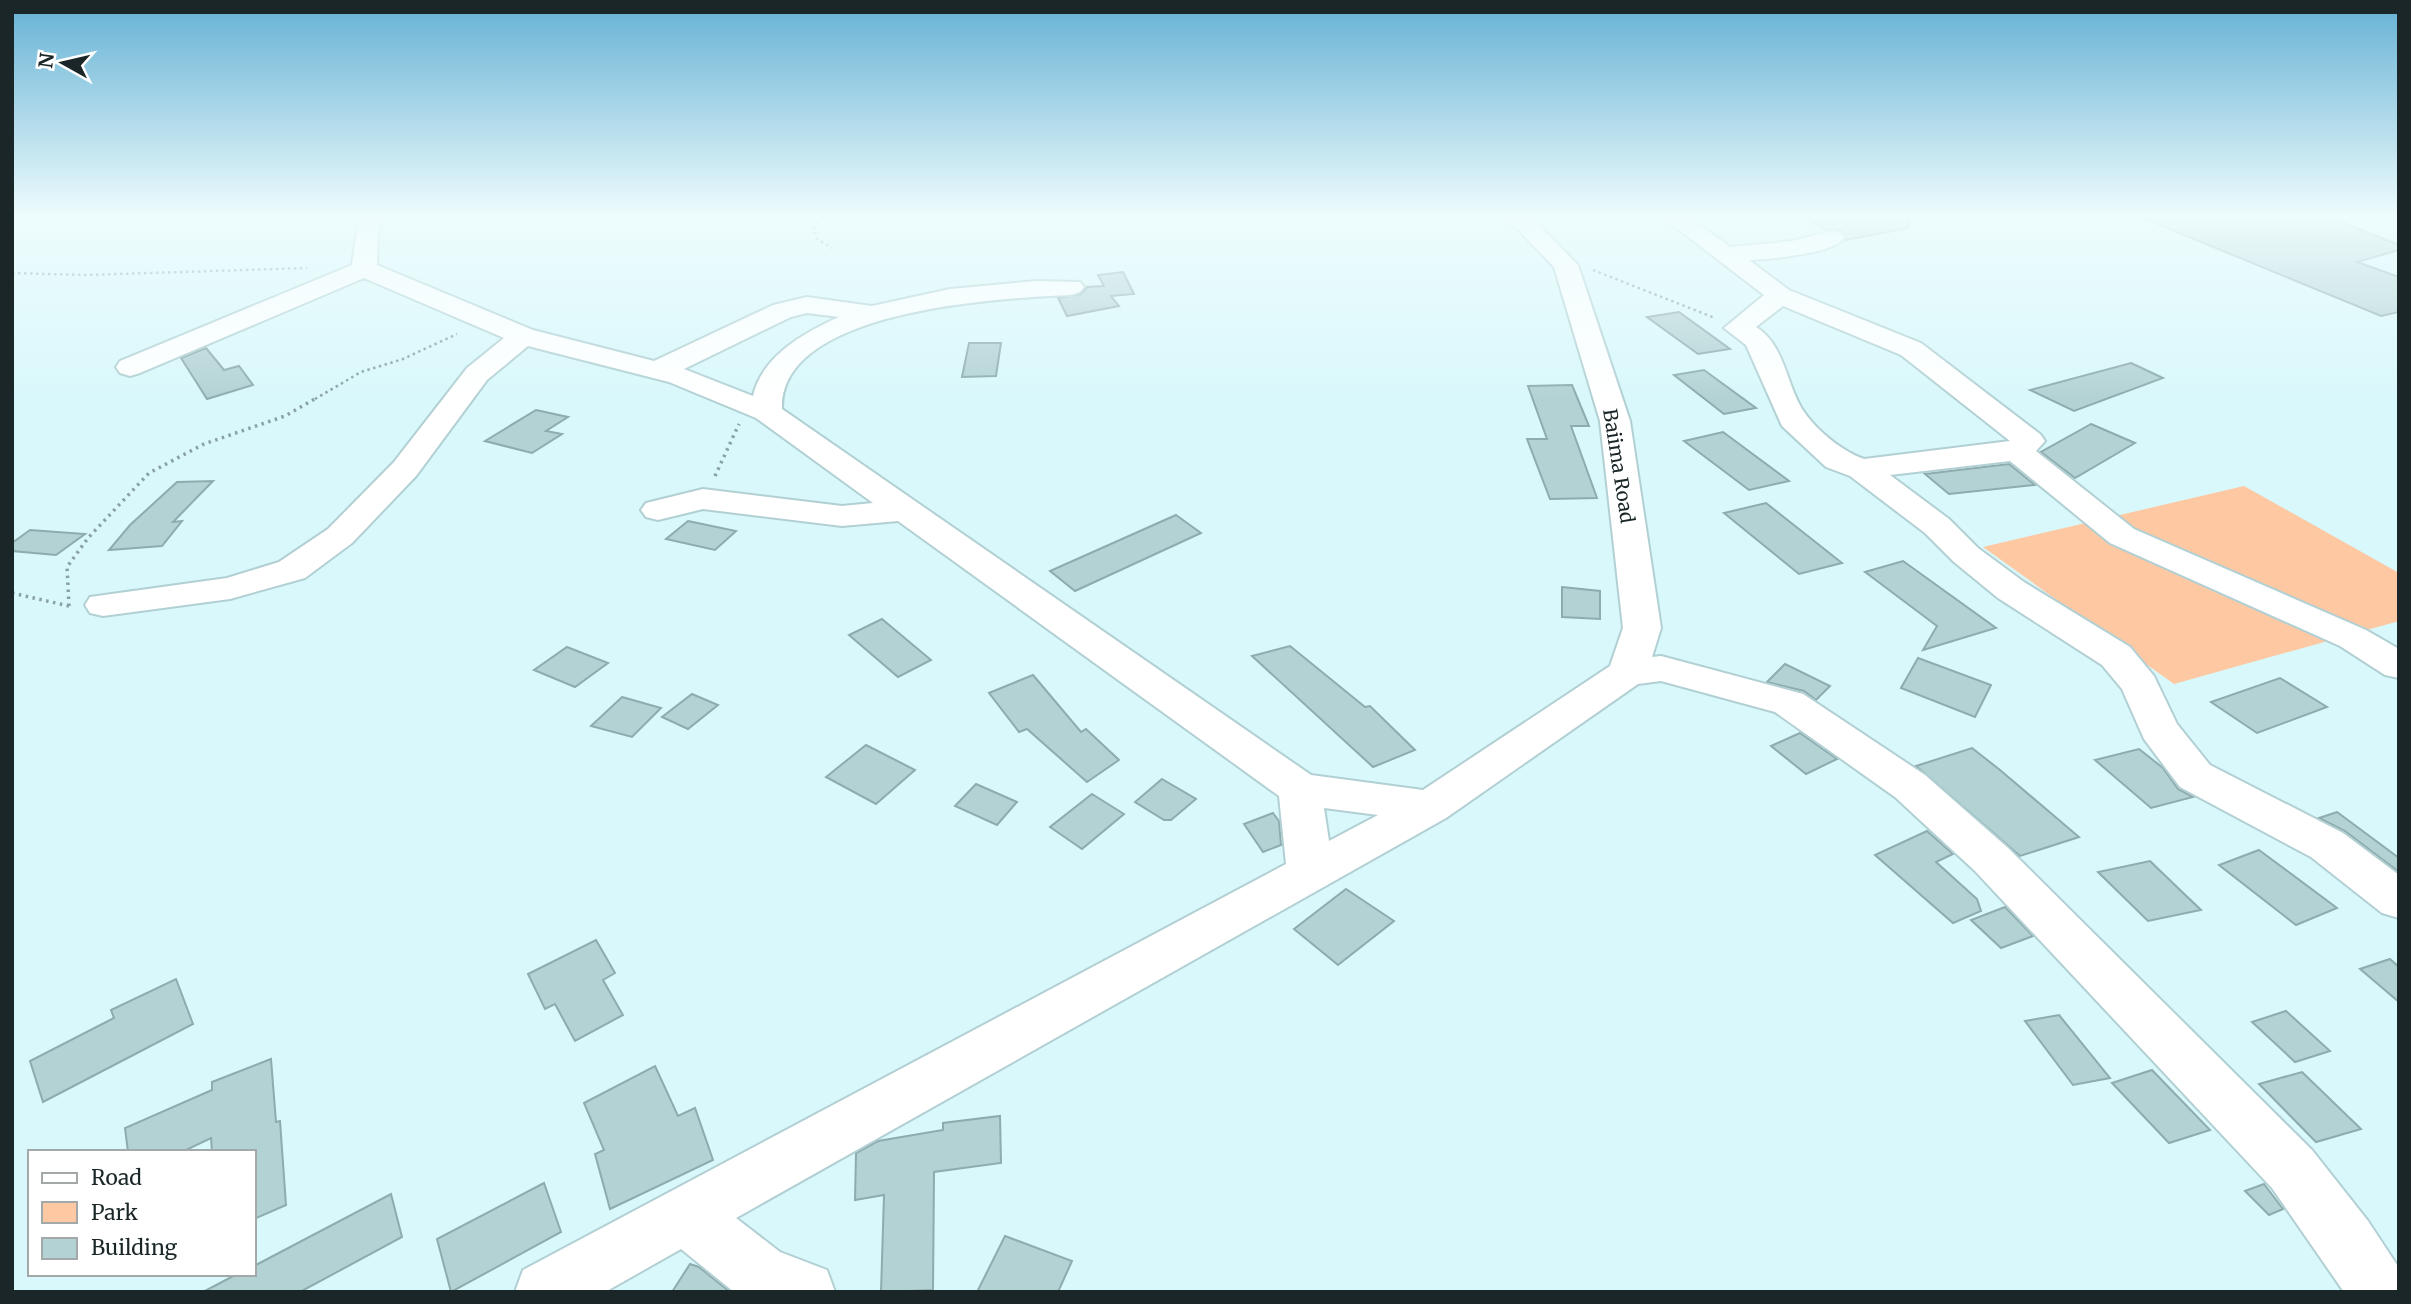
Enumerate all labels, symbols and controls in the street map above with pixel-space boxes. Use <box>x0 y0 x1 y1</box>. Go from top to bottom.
north arrow <box>28 28 98 98</box>
text: N <box>33 52 59 70</box>
street label: Baiima Road <box>1598 407 1640 525</box>
legend <box>28 1150 256 1276</box>
text: Road <box>91 1164 142 1191</box>
text: Park <box>91 1199 138 1226</box>
text: Building <box>91 1234 178 1261</box>

